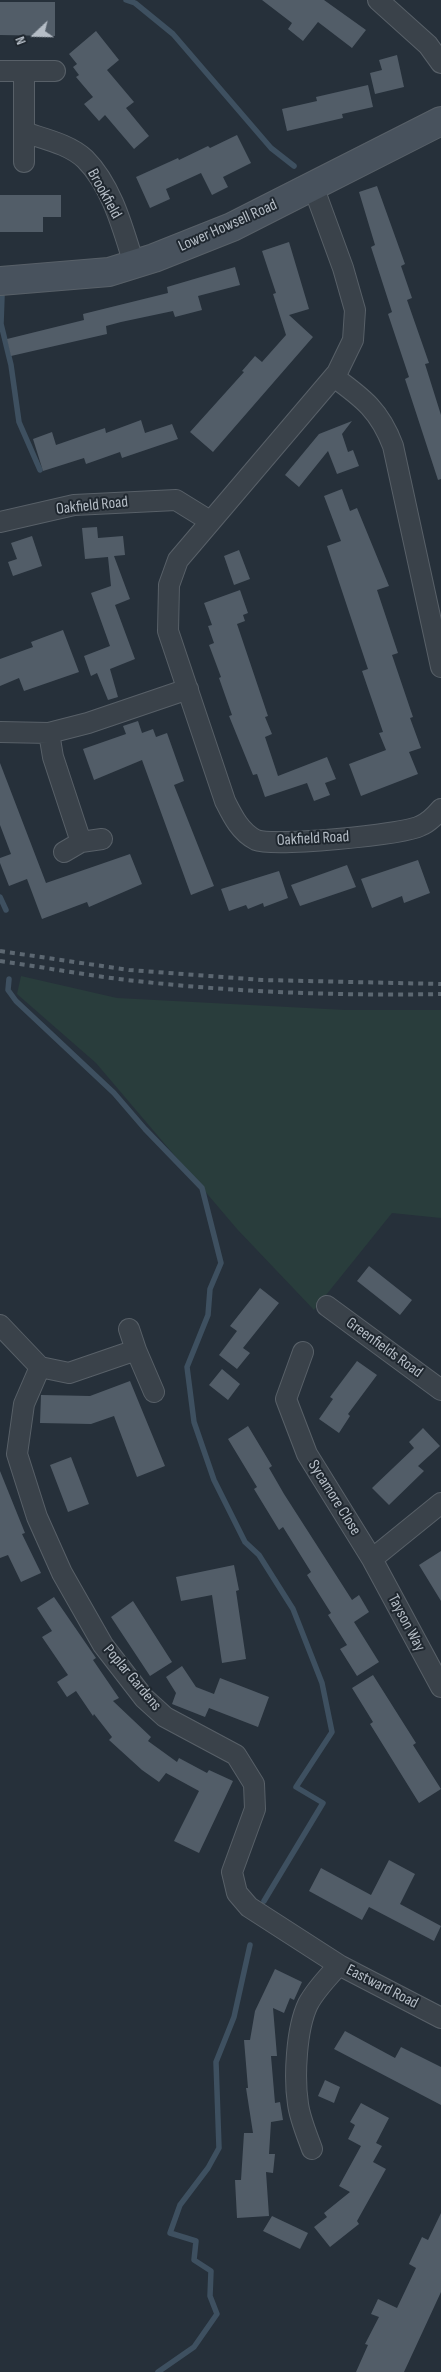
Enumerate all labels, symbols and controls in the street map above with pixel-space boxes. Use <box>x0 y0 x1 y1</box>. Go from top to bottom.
north arrow <box>10 10 60 60</box>
text: N <box>11 34 30 47</box>
street label: Brookfield <box>83 166 125 222</box>
street label: Lower Howsell Road <box>176 196 280 256</box>
street label: Oakfield Road <box>55 493 129 519</box>
street label: Oakfield Road <box>276 828 350 850</box>
street label: Greenfields Road <box>342 1314 426 1382</box>
street label: Sycamore Close <box>303 1457 365 1539</box>
street label: Tayson Way <box>383 1591 429 1655</box>
street label: Poplar Gardens <box>99 1641 165 1715</box>
street label: Eastward Road <box>343 1961 421 2013</box>

